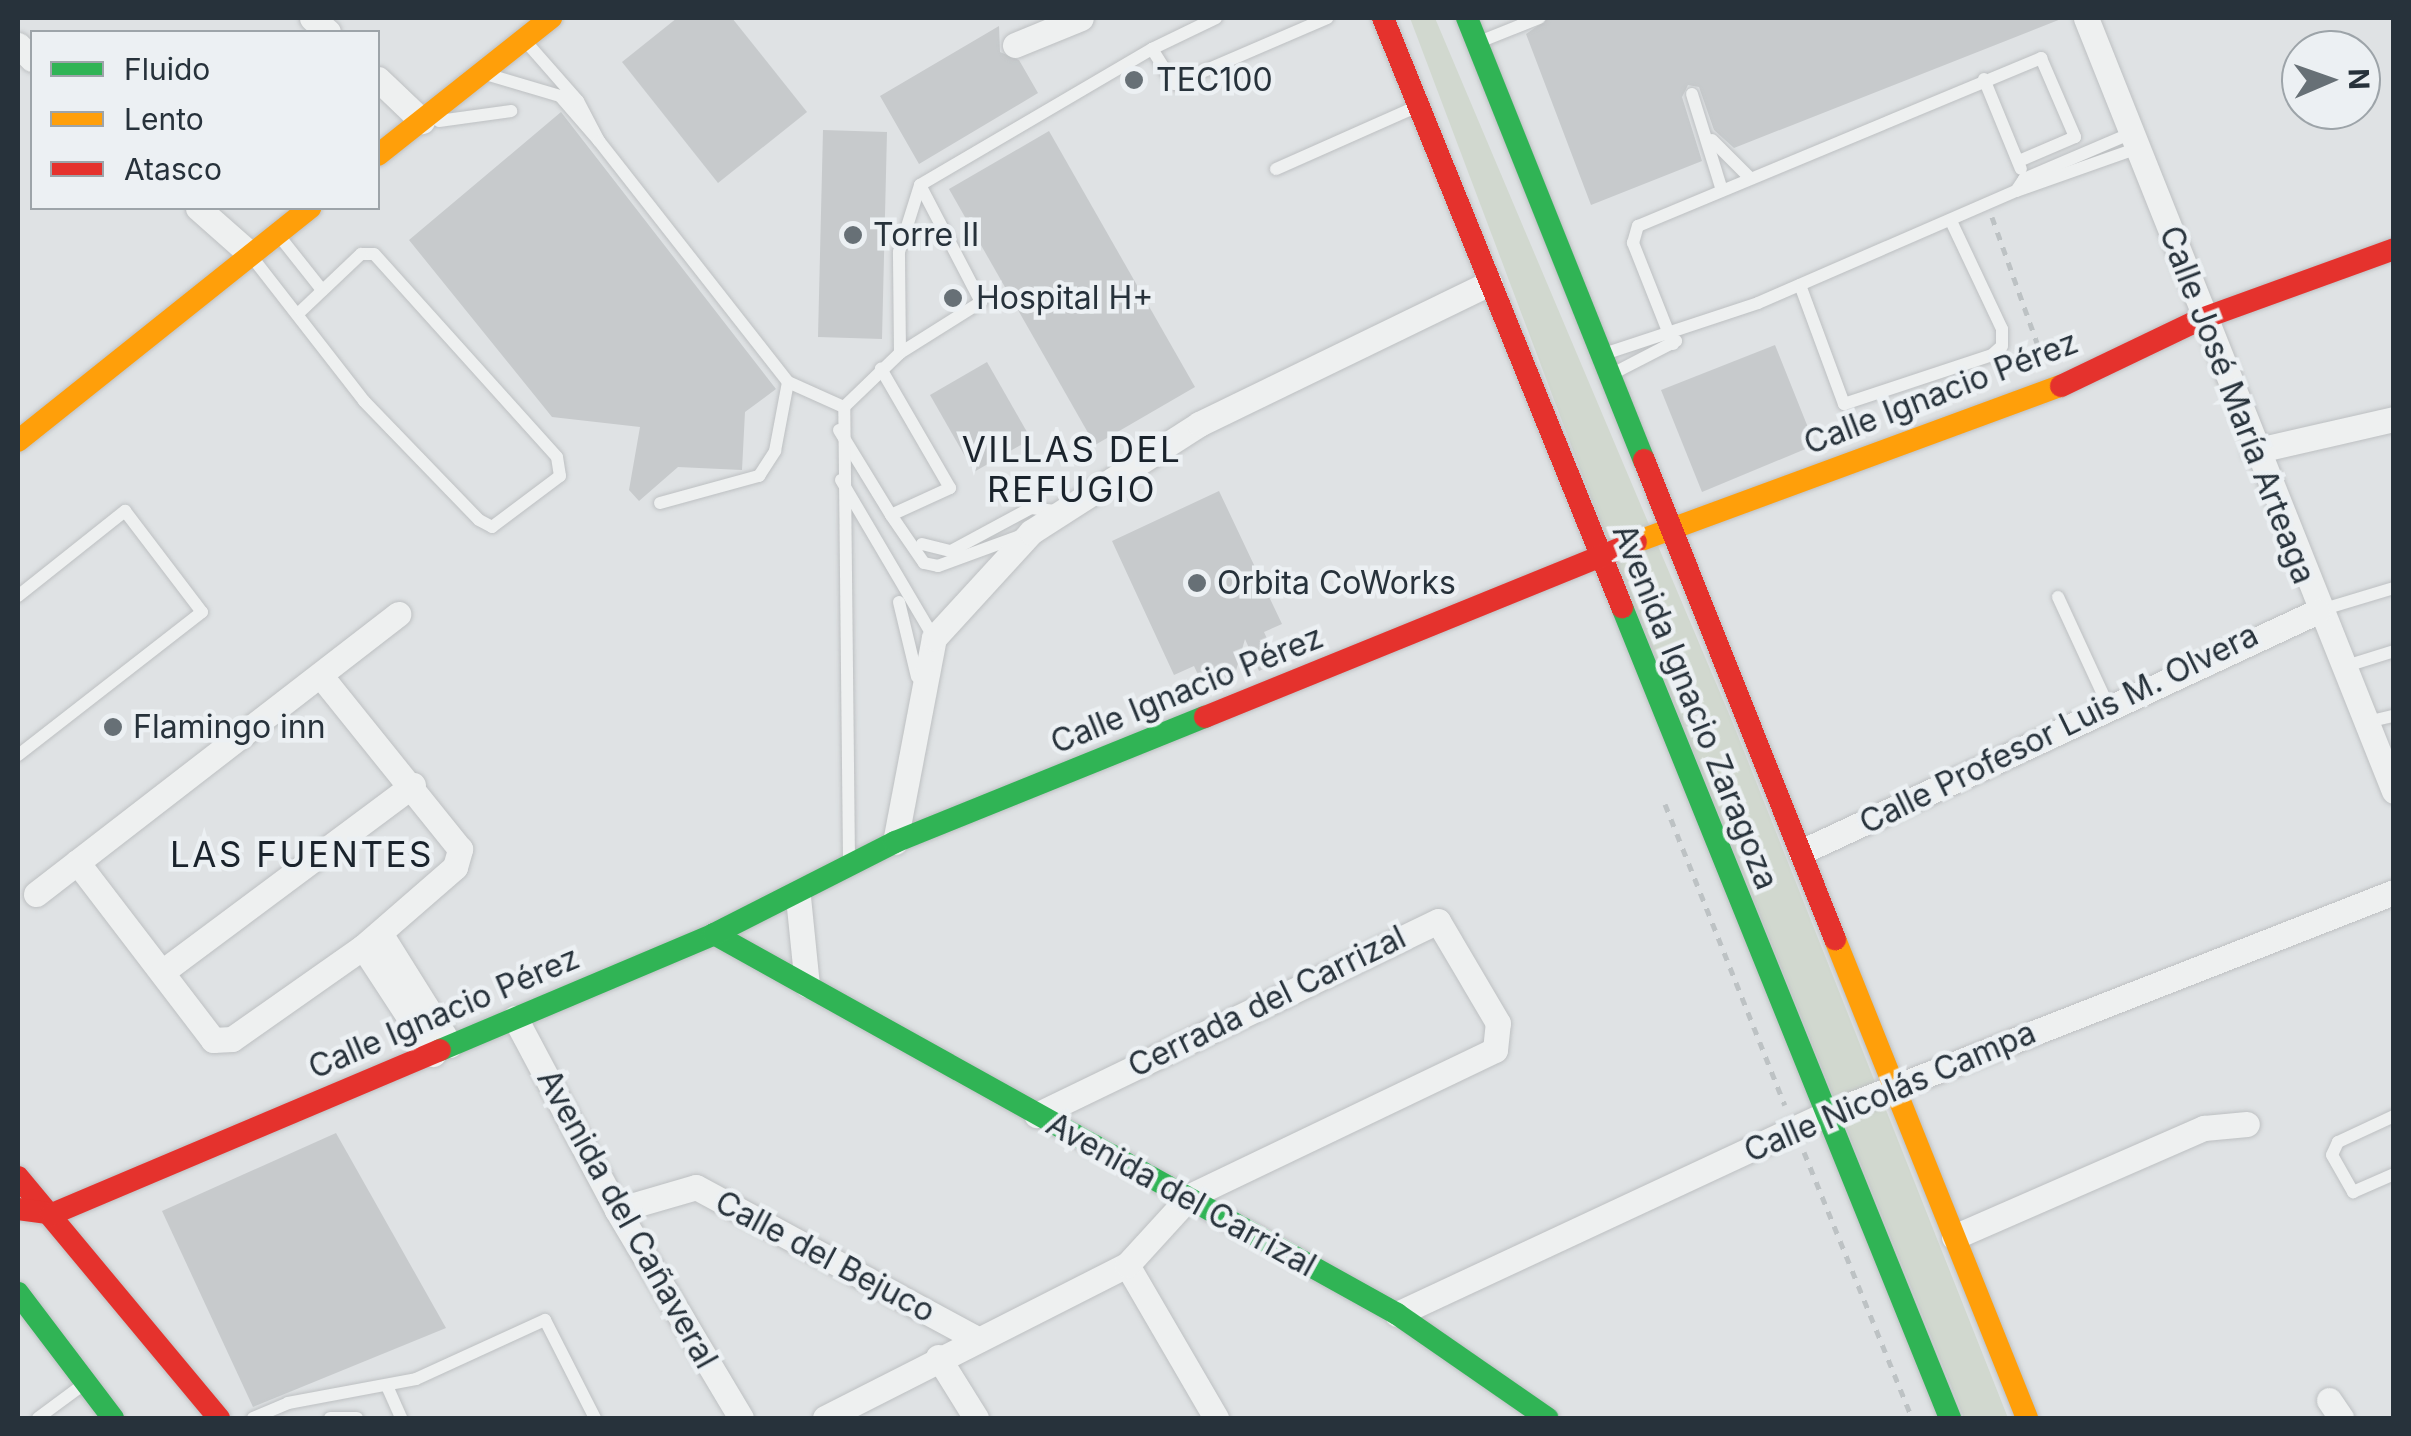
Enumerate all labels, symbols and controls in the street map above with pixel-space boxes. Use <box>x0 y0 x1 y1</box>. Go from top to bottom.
legend <box>30 30 380 210</box>
north arrow <box>2281 30 2381 130</box>
text: Fluido <box>124 51 210 87</box>
place label: TEC100 <box>1156 61 1273 99</box>
marker: TEC100 <box>1121 67 1147 93</box>
text: N <box>2342 68 2376 90</box>
text: Lento <box>124 101 204 137</box>
text: Atasco <box>124 151 222 187</box>
place label: Torre II <box>873 216 979 254</box>
street label: Calle José María Arteaga <box>2151 221 2323 589</box>
marker: Torre II <box>842 224 864 246</box>
place label: Hospital H+ <box>976 279 1154 317</box>
marker: Hospital H+ <box>940 285 966 311</box>
street label: Calle Ignacio Pérez <box>1799 323 2083 463</box>
district label: VILLAS DEL REFUGIO <box>962 428 1182 510</box>
street label: Avenida Ignacio Zaragoza <box>1604 519 1786 895</box>
place label: Orbita CoWorks <box>1217 564 1456 602</box>
marker: Orbita CoWorks <box>1186 572 1208 594</box>
street label: Calle Profesor Luis M. Olvera <box>1854 616 2264 842</box>
street label: Calle Ignacio Pérez <box>1045 618 1329 762</box>
place label: Flamingo inn <box>133 708 326 746</box>
marker: Flamingo inn <box>102 716 124 738</box>
district label: LAS FUENTES <box>170 833 434 875</box>
street label: Cerrada del Carrizal <box>1122 918 1412 1086</box>
street label: Calle Ignacio Pérez <box>303 939 585 1087</box>
street label: Calle Nicolás Campa <box>1739 1013 2041 1171</box>
street label: Avenida del Cañaveral <box>529 1063 725 1375</box>
street label: Avenida del Carrizal <box>1040 1105 1322 1285</box>
street label: Calle del Bejuco <box>709 1183 941 1331</box>

